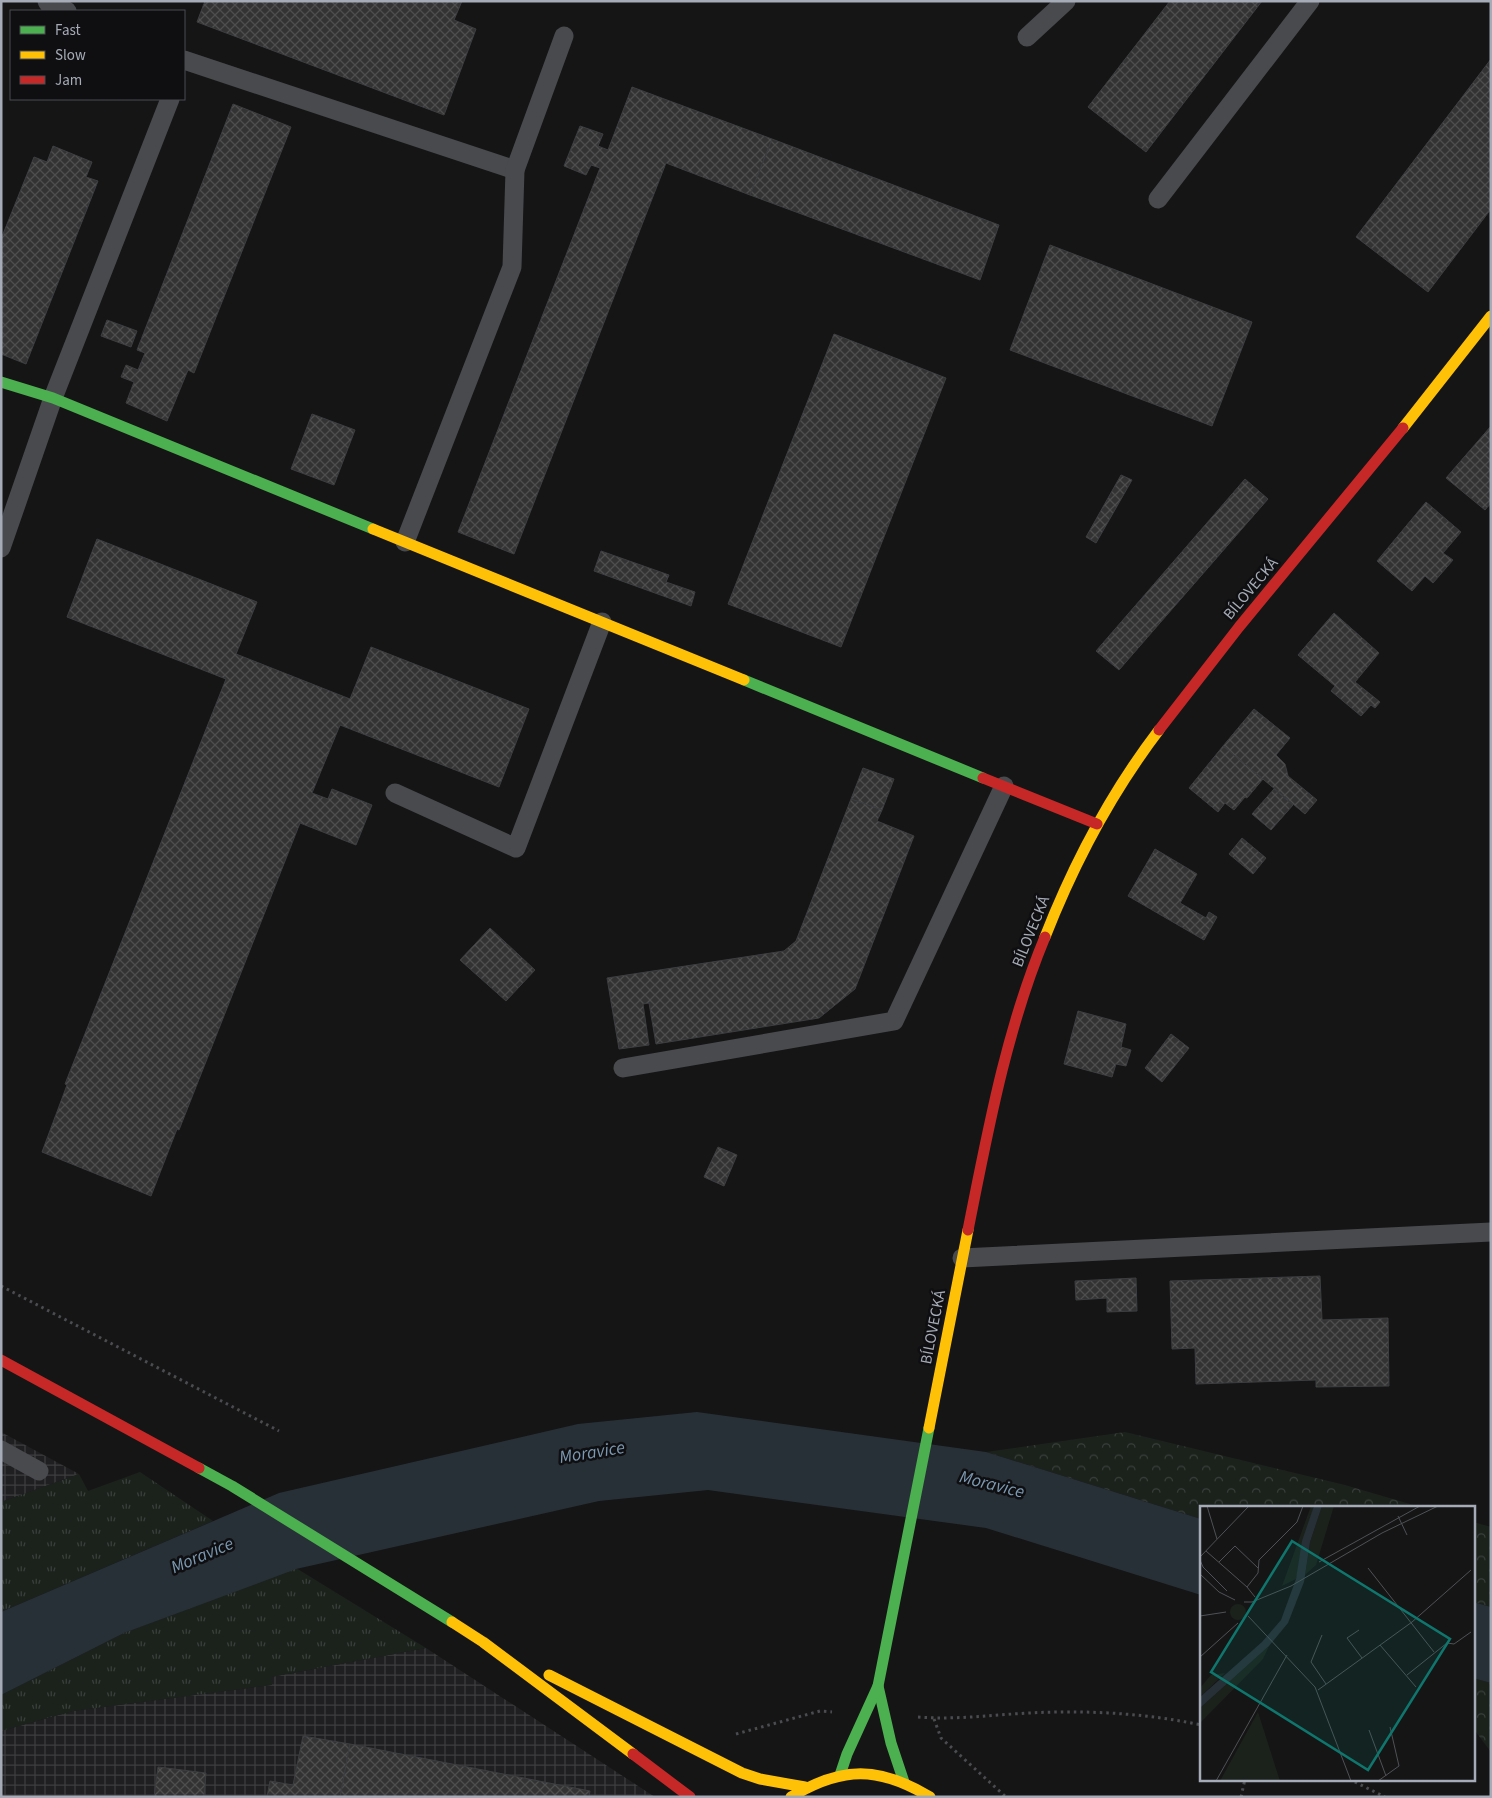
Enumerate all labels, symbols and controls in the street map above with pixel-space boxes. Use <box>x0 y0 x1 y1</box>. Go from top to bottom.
legend <box>10 10 185 100</box>
text: Fast <box>55 20 81 41</box>
text: Slow <box>55 45 86 66</box>
text: Jam <box>55 70 82 91</box>
street label: BÍLOVECKÁ <box>1218 553 1284 624</box>
street label: BÍLOVECKÁ <box>1007 892 1055 970</box>
street label: BÍLOVECKÁ <box>915 1288 951 1366</box>
water label: Moravice <box>557 1435 627 1470</box>
water label: Moravice <box>957 1464 1027 1505</box>
inset map <box>1200 1506 1474 1780</box>
water label: Moravice <box>167 1531 238 1580</box>

